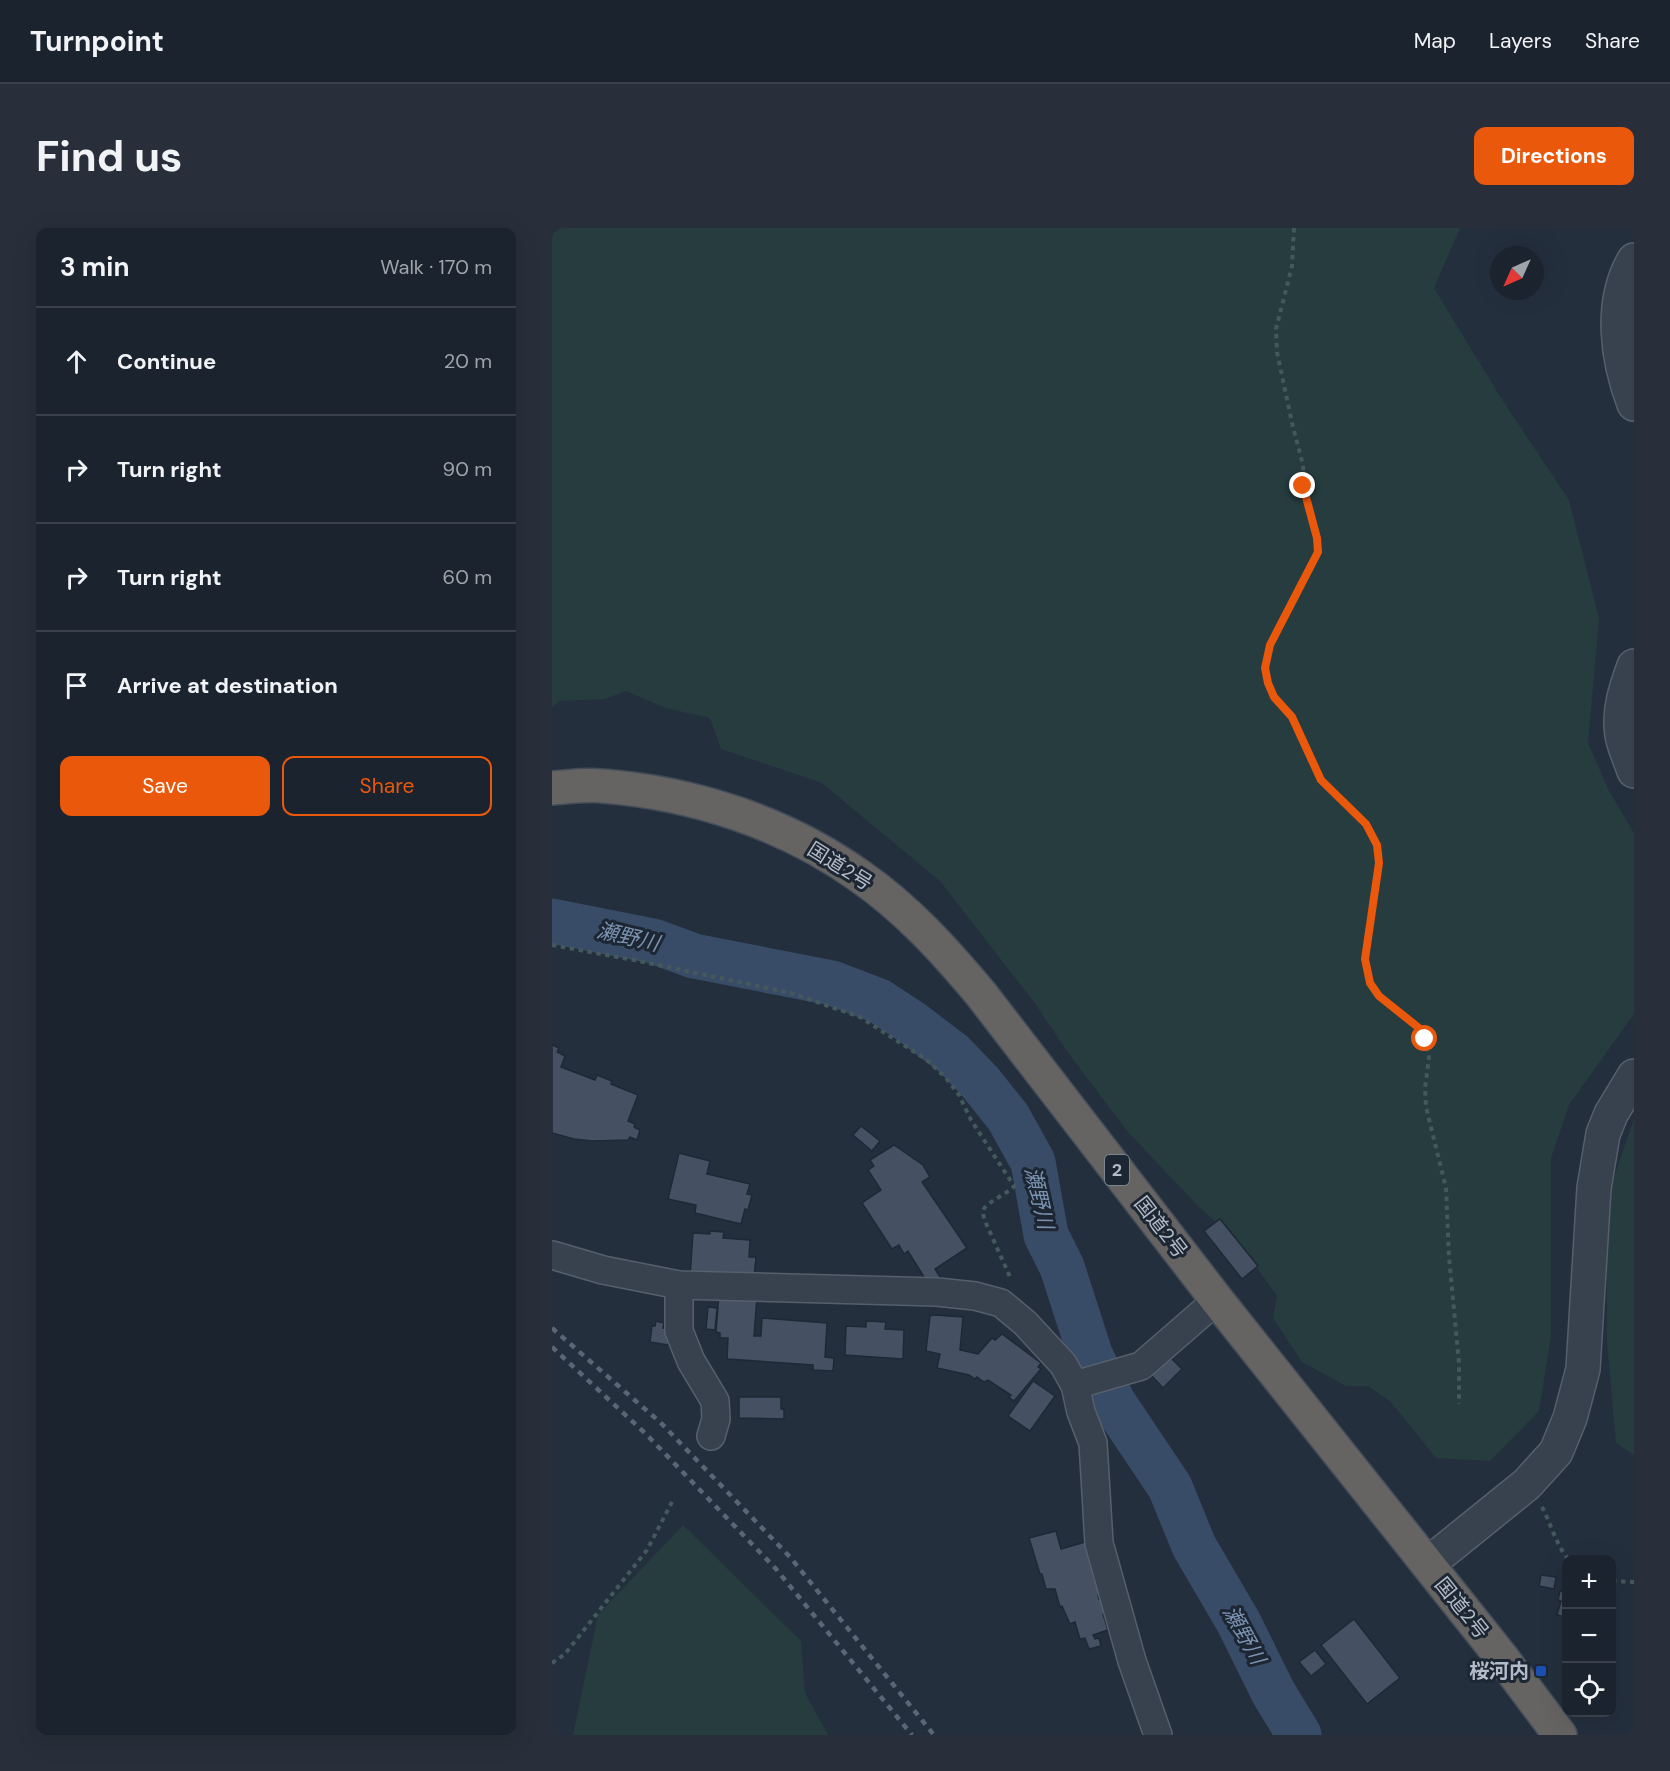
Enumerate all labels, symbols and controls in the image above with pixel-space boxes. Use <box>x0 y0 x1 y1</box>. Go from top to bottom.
text: Turnpoint <box>30 23 164 60</box>
text: Map <box>1414 27 1456 55</box>
text: Layers <box>1489 27 1552 55</box>
text: Share <box>1585 27 1640 55</box>
button: Directions <box>1474 127 1634 185</box>
text: Find us <box>36 129 182 184</box>
north arrow <box>1490 246 1544 300</box>
text: 3 min <box>60 250 129 284</box>
text: Walk · 170 m <box>380 254 492 280</box>
icon: ahead <box>60 345 93 378</box>
text: Continue <box>117 347 216 376</box>
text: 20 m <box>444 348 492 374</box>
icon: right <box>60 453 93 486</box>
text: Turn right <box>117 455 222 484</box>
text: 90 m <box>443 456 492 482</box>
route end <box>1289 472 1315 498</box>
icon: right <box>60 561 93 594</box>
text: Turn right <box>117 563 222 592</box>
text: 60 m <box>443 564 492 590</box>
icon: arrive <box>60 669 93 702</box>
text: Arrive at destination <box>117 671 338 700</box>
button: Save <box>60 756 270 816</box>
button: Share <box>282 756 492 816</box>
street label: 国道2号 <box>803 836 877 896</box>
water label: 瀬野川 <box>594 916 664 958</box>
route start <box>1411 1025 1437 1051</box>
road number: 2 <box>1105 1155 1129 1185</box>
water label: 瀬野川 <box>1018 1164 1060 1234</box>
street label: 国道2号 <box>1129 1191 1193 1263</box>
map controls <box>1562 1555 1616 1717</box>
button: + <box>1562 1555 1616 1609</box>
street label: 国道2号 <box>1429 1572 1495 1644</box>
water label: 瀬野川 <box>1216 1601 1272 1671</box>
button: − <box>1562 1609 1616 1663</box>
place label: 桜河内 <box>1469 1658 1529 1684</box>
button: locate <box>1562 1663 1616 1717</box>
marker: 桜河内 <box>1534 1664 1548 1678</box>

